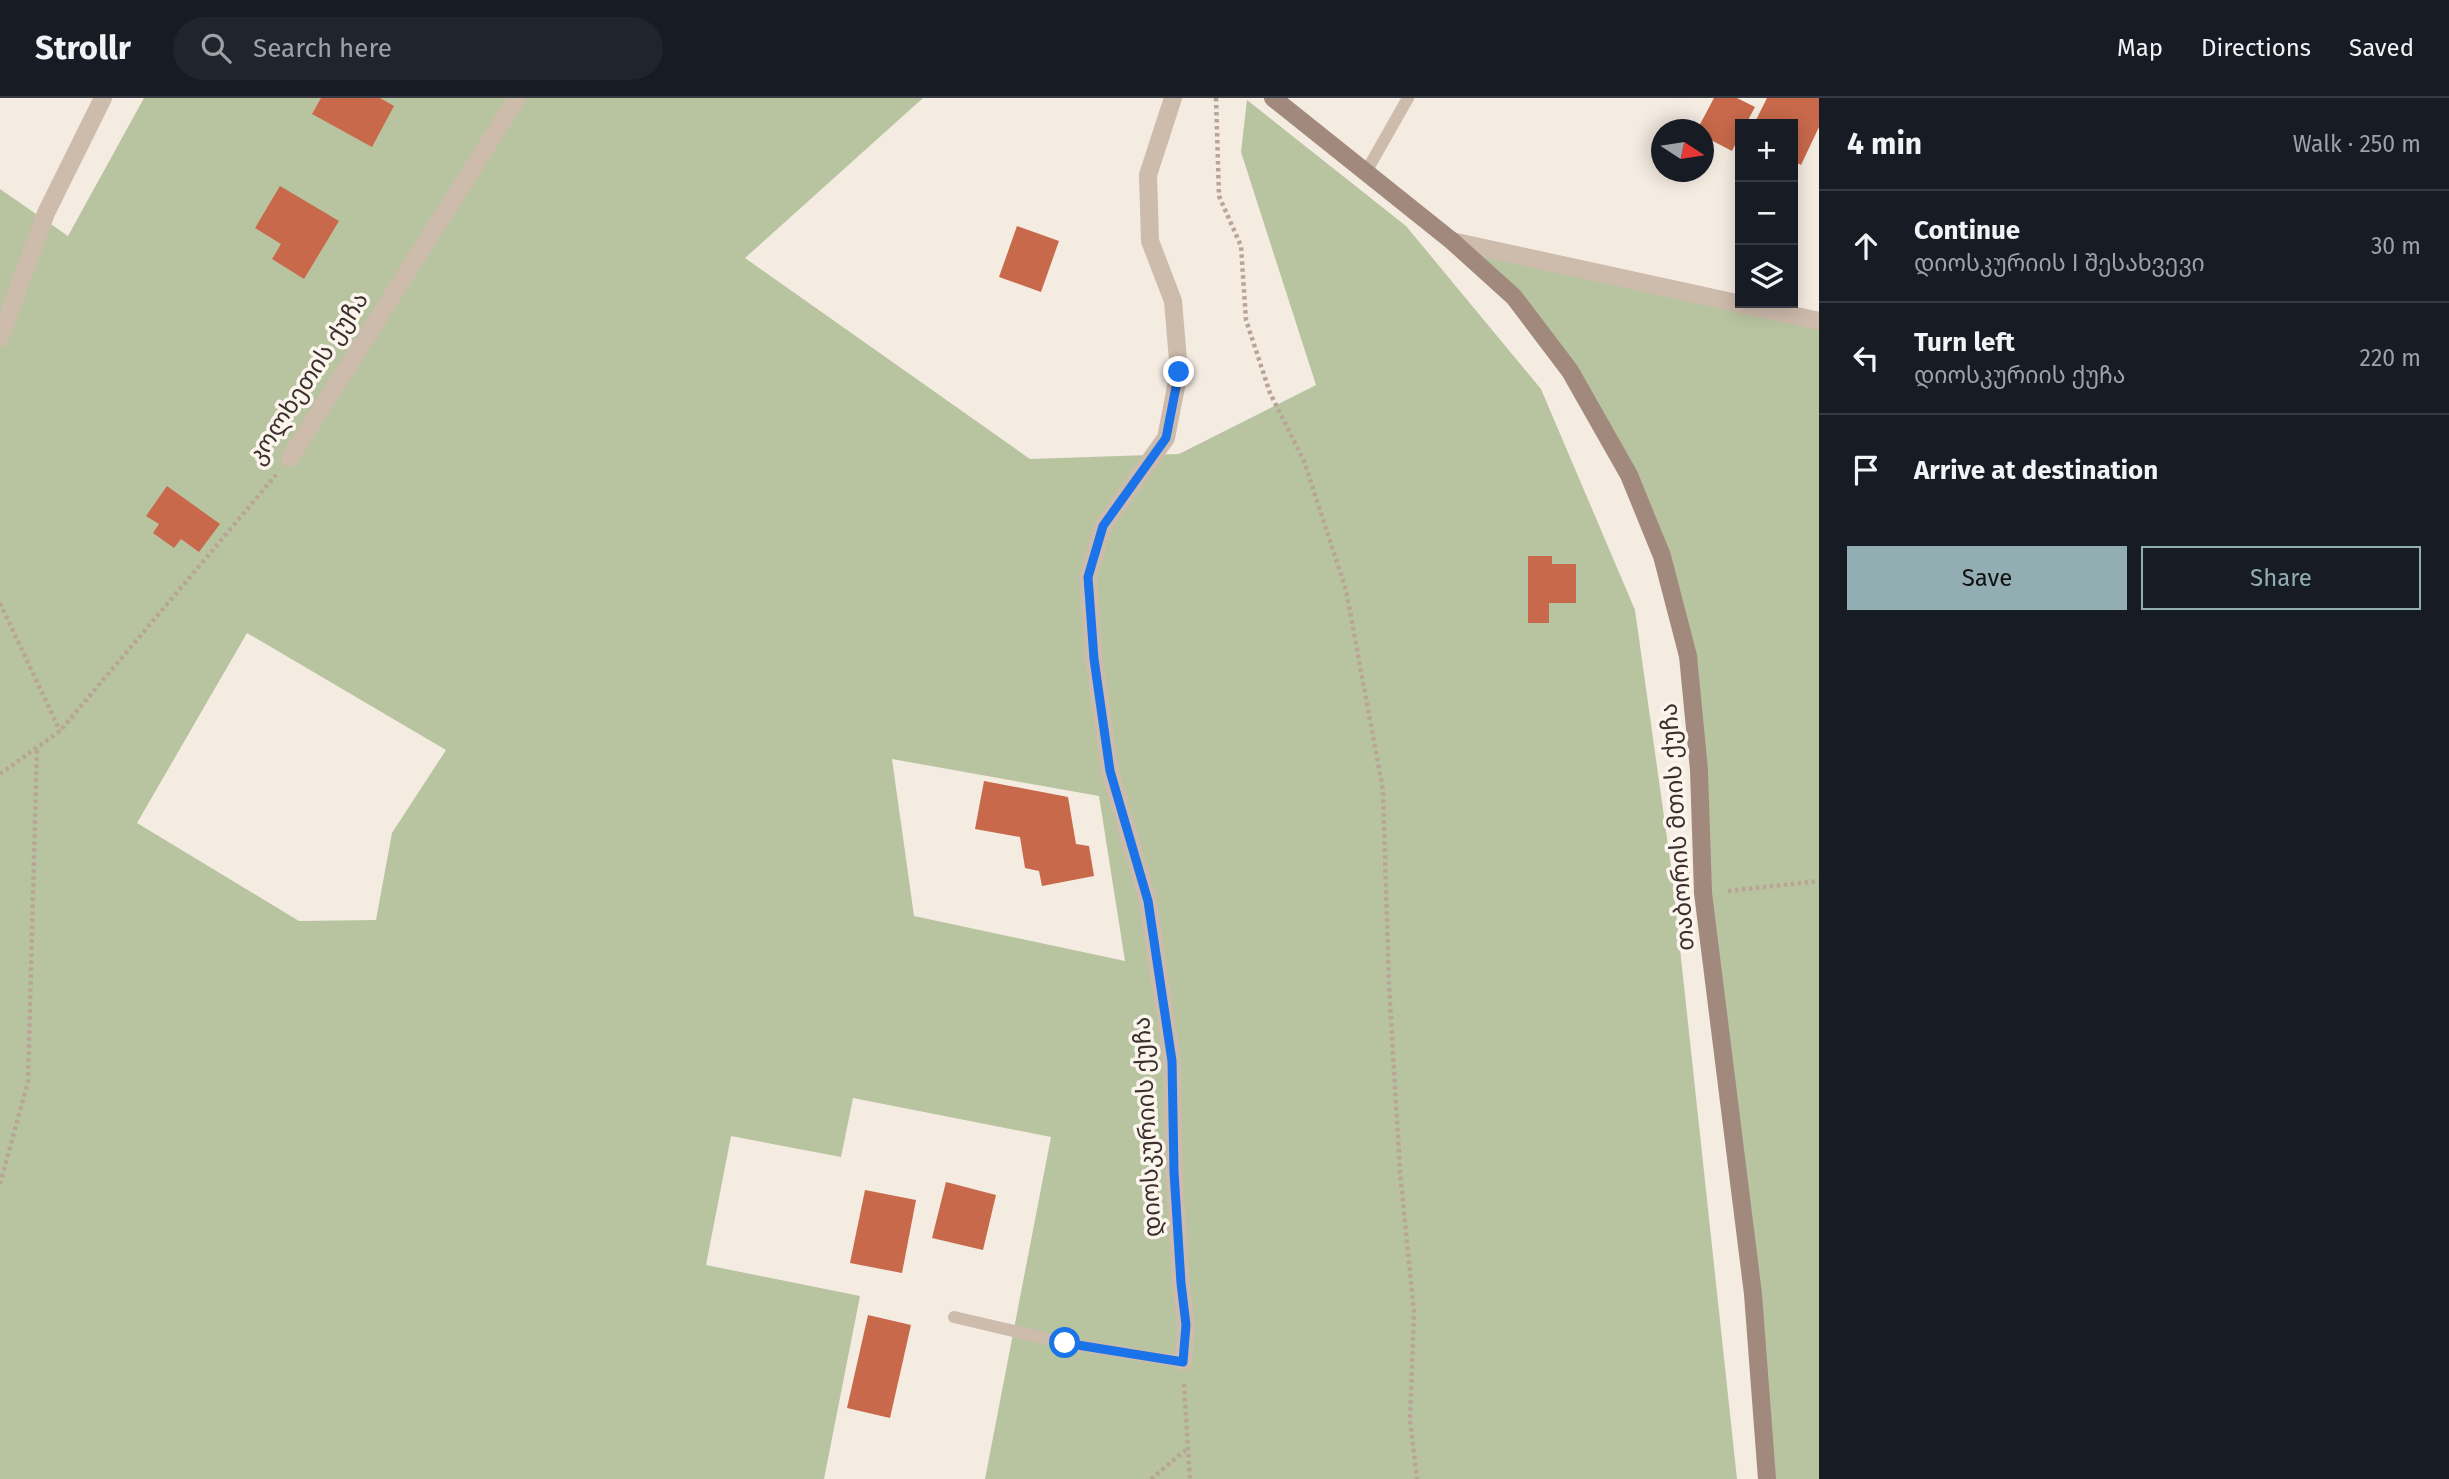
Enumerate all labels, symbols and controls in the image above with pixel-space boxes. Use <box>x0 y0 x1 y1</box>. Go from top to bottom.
search box <box>173 17 663 80</box>
text: Strollr <box>35 28 131 68</box>
icon: search <box>197 29 235 67</box>
text: Search here <box>253 33 392 64</box>
text: Map <box>2117 34 2163 62</box>
text: Directions <box>2201 34 2311 62</box>
text: Saved <box>2349 34 2414 62</box>
north arrow <box>1651 119 1714 182</box>
map controls <box>1735 119 1798 308</box>
button: + <box>1735 119 1798 182</box>
text: 4 min <box>1847 126 1922 162</box>
text: Walk · 250 m <box>2293 130 2421 158</box>
button: − <box>1735 182 1798 245</box>
text: Continue <box>1914 215 2020 246</box>
icon: ahead <box>1847 227 1885 265</box>
text: 30 m <box>2371 232 2421 260</box>
button: layers <box>1735 245 1798 308</box>
text: დიოსკურიის I შესახვევი <box>1914 249 2205 277</box>
street label: კოლხეთის ქუჩა <box>242 287 374 469</box>
text: Turn left <box>1914 327 2015 358</box>
icon: left <box>1847 339 1885 377</box>
text: 220 m <box>2360 344 2421 372</box>
route end <box>1163 356 1194 387</box>
text: დიოსკურიის ქუჩა <box>1914 361 2125 389</box>
icon: arrive <box>1847 451 1885 489</box>
text: Arrive at destination <box>1914 455 2158 486</box>
button: Save <box>1847 546 2127 610</box>
button: Share <box>2141 546 2421 610</box>
street label: თაბორის მთის ქუჩა <box>1654 702 1700 952</box>
street label: დიოსკურიის ქუჩა <box>1127 1016 1167 1238</box>
route start <box>1049 1327 1080 1358</box>

